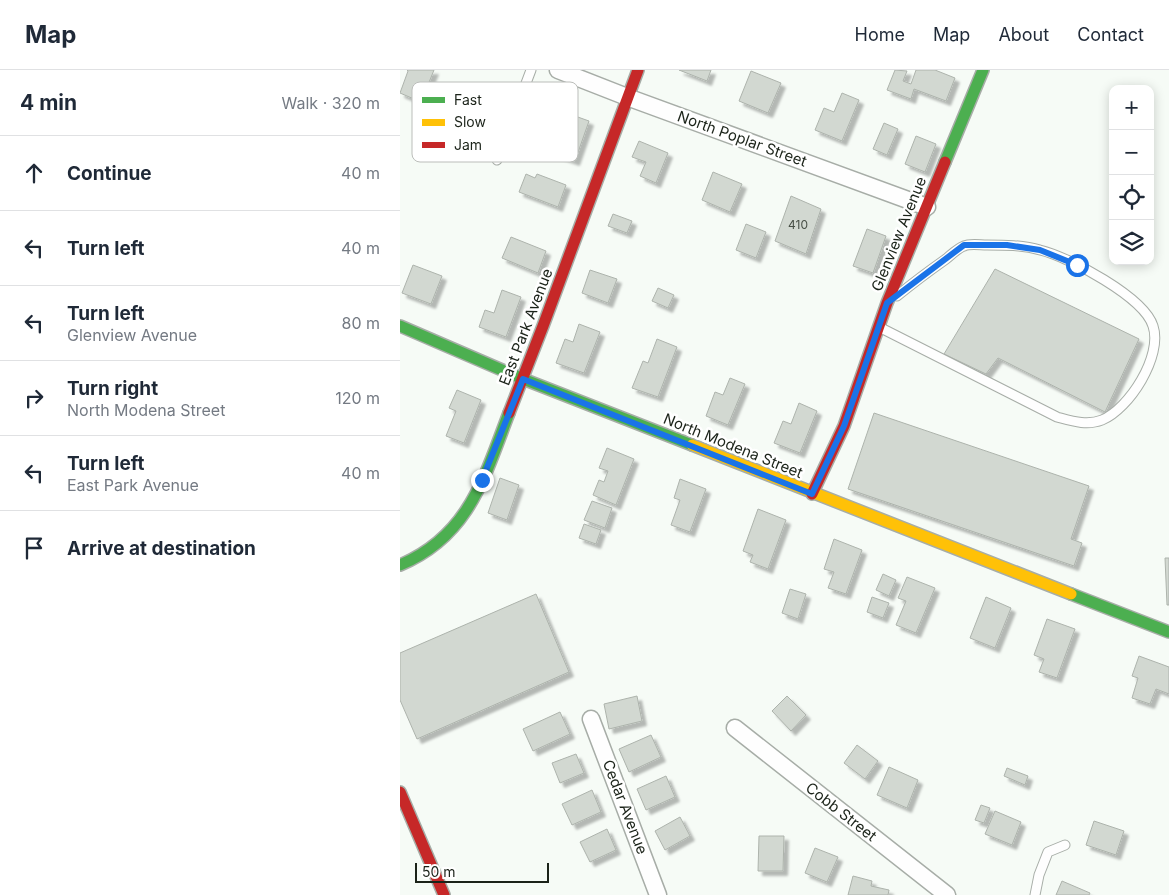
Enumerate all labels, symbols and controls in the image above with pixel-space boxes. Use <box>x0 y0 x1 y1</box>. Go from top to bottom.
text: Map <box>25 20 76 49</box>
text: Home <box>855 24 905 45</box>
text: Map <box>933 24 970 45</box>
text: About <box>998 24 1049 45</box>
text: Contact <box>1077 24 1144 45</box>
legend <box>412 82 578 162</box>
map controls <box>1109 85 1154 265</box>
button: + <box>1109 85 1154 130</box>
text: 4 min <box>20 90 77 115</box>
text: Fast <box>454 91 482 108</box>
text: Walk · 320 m <box>282 93 380 113</box>
street label: North Poplar Street <box>675 106 809 171</box>
text: Slow <box>454 113 486 130</box>
button: − <box>1109 130 1154 175</box>
text: Jam <box>454 136 482 153</box>
icon: ahead <box>20 159 48 187</box>
text: Continue <box>67 162 152 185</box>
text: 40 m <box>341 163 380 183</box>
street label: Glenview Avenue <box>867 174 930 294</box>
button: locate <box>1109 175 1154 220</box>
house number: 410 <box>788 217 808 232</box>
button: layers <box>1109 220 1154 265</box>
icon: left <box>20 234 48 262</box>
text: Turn left <box>67 237 145 260</box>
text: 40 m <box>341 238 380 258</box>
route start <box>1066 254 1089 277</box>
street label: East Park Avenue <box>495 266 557 388</box>
text: Turn left <box>67 302 145 325</box>
icon: left <box>20 309 48 337</box>
text: 80 m <box>341 313 380 333</box>
text: Glenview Avenue <box>67 325 197 345</box>
text: Turn right <box>67 377 158 400</box>
icon: right <box>20 384 48 412</box>
text: 120 m <box>335 388 380 408</box>
text: North Modena Street <box>67 400 225 420</box>
street label: North Modena Street <box>661 409 806 482</box>
text: Turn left <box>67 452 145 475</box>
icon: left <box>20 459 48 487</box>
text: 40 m <box>341 463 380 483</box>
route end <box>471 469 494 492</box>
text: East Park Avenue <box>67 475 199 495</box>
icon: arrive <box>20 534 48 562</box>
text: Arrive at destination <box>67 537 256 560</box>
street label: Cedar Avenue <box>599 757 652 857</box>
street label: Cobb Street <box>802 778 881 845</box>
scale bar <box>415 860 549 883</box>
text: 50 m <box>422 863 456 880</box>

